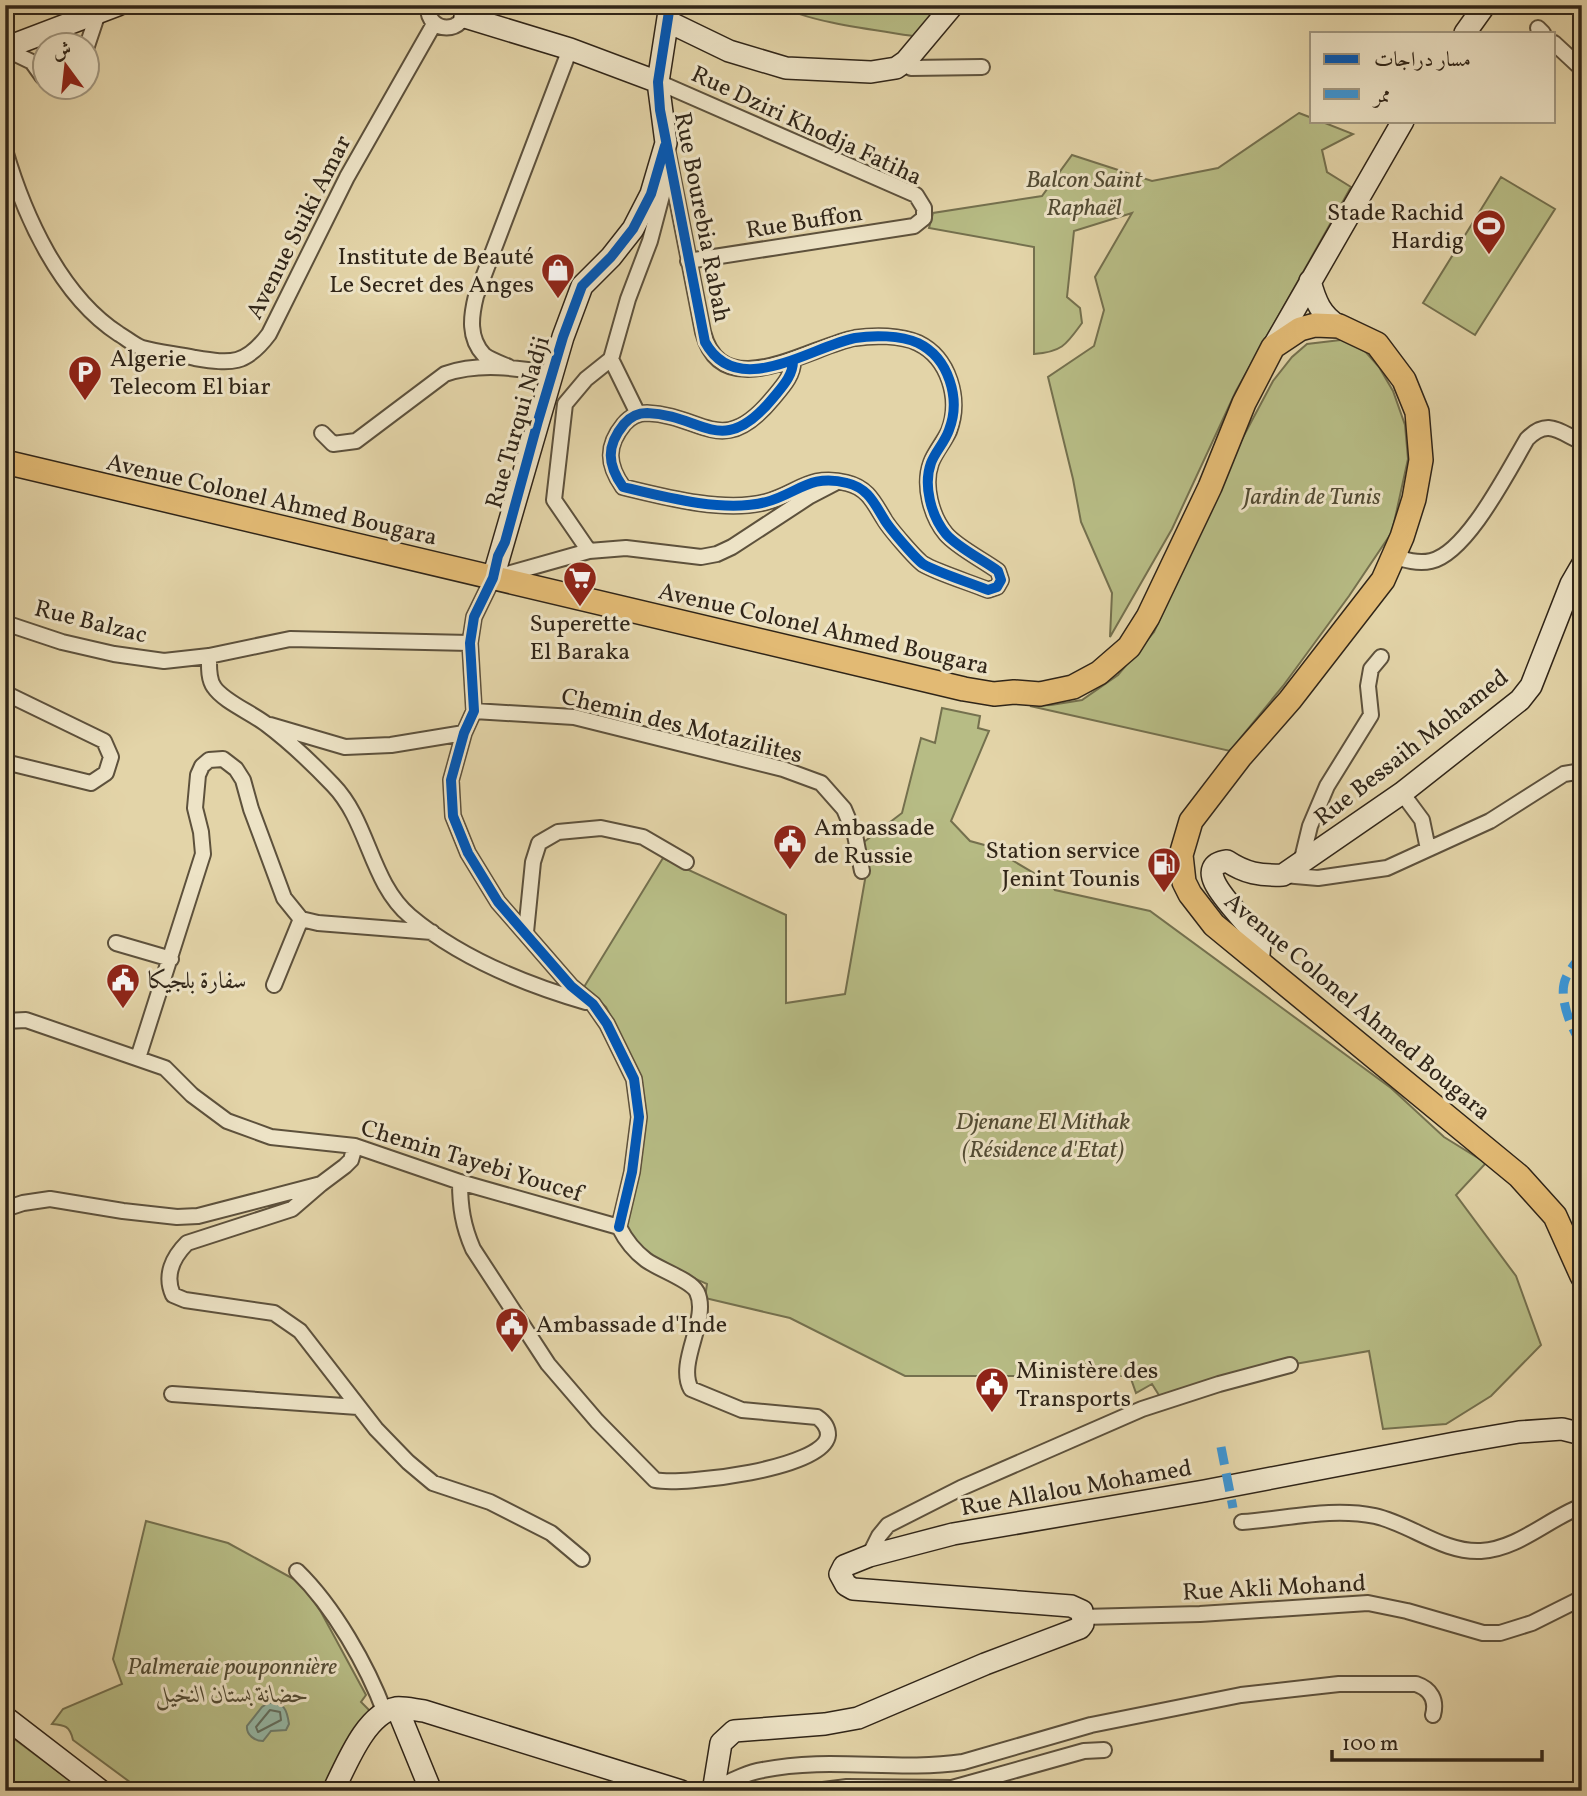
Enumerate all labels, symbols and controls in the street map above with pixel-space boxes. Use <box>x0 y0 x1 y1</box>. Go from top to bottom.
north arrow <box>32 32 102 102</box>
legend <box>1310 32 1556 122</box>
text: ش <box>50 37 75 67</box>
text: مسار دراجات <box>1374 46 1471 75</box>
street label: Rue Dziri Khodja Fatiha <box>685 58 927 195</box>
text: ممر <box>1372 82 1391 111</box>
street label: Rue Bourebia Rabah <box>664 109 738 325</box>
street label: Avenue Suiki Amar <box>239 130 361 326</box>
park label: Balcon Saint Raphaël <box>1026 164 1144 226</box>
street label: Rue Buffon <box>744 197 865 249</box>
place label: Stade Rachid Hardig <box>1327 197 1464 259</box>
sports icon: Stade Rachid Hardig <box>1470 207 1508 256</box>
place label: Institute de Beauté Le Secret des Anges <box>329 241 534 303</box>
shop icon: Institute de Beauté Le Secret des Anges <box>539 251 577 300</box>
street label: Rue Turqui Nadji <box>478 332 560 513</box>
place label: Algerie Telecom El biar <box>110 343 271 405</box>
parking icon: Algerie Telecom El biar <box>66 353 104 402</box>
street label: Avenue Colonel Ahmed Bougara <box>103 446 440 556</box>
park label: Jardin de Tunis <box>1241 481 1381 515</box>
supermarket icon: Superette El Baraka <box>561 559 599 608</box>
street label: Avenue Colonel Ahmed Bougara <box>655 575 992 685</box>
street label: Rue Balzac <box>31 593 150 653</box>
place label: Superette El Baraka <box>529 608 631 670</box>
street label: Rue Bessaih Mohamed <box>1308 662 1517 835</box>
street label: Chemin des Motazilites <box>557 681 806 773</box>
place label: Ambassade de Russie <box>814 812 935 874</box>
public building icon: Ambassade de Russie <box>771 822 809 871</box>
place label: Station service Jenint Tounis <box>985 835 1140 897</box>
fuel station icon: Station service Jenint Tounis <box>1145 845 1183 894</box>
street label: Avenue Colonel Ahmed Bougara <box>1216 886 1497 1129</box>
public building icon: سفارة بلجيكا <box>104 961 142 1010</box>
place label: سفارة بلجيكا <box>148 965 246 999</box>
park label: Djenane El Mithak (Résidence d'Etat) <box>956 1106 1130 1168</box>
street label: Chemin Tayebi Youcef <box>356 1112 589 1213</box>
public building icon: Ambassade d'Inde <box>493 1305 531 1354</box>
place label: Ambassade d'Inde <box>536 1309 727 1343</box>
place label: Ministère des Transports <box>1016 1355 1158 1417</box>
public building icon: Ministère des Transports <box>973 1365 1011 1414</box>
street label: Rue Allalou Mohamed <box>958 1452 1195 1526</box>
street label: Rue Akli Mohand <box>1181 1567 1367 1611</box>
park label: Palmeraie pouponnière حضانة بستان النخيل <box>127 1651 337 1713</box>
scale bar <box>1332 1719 1542 1763</box>
text: 100 m <box>1342 1730 1399 1759</box>

